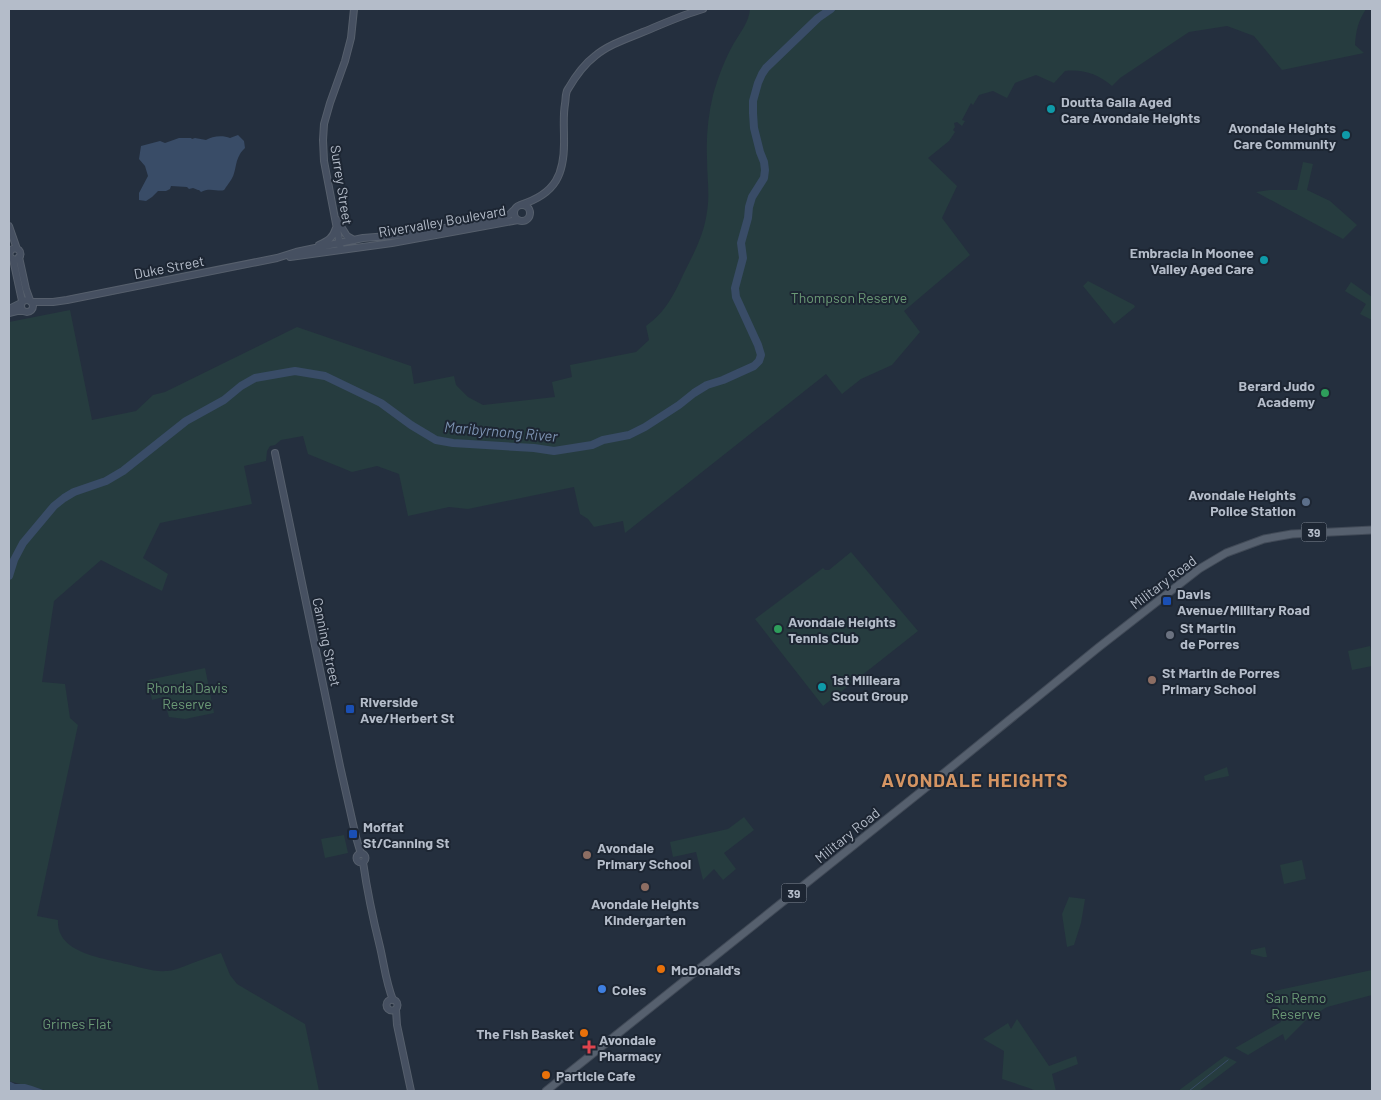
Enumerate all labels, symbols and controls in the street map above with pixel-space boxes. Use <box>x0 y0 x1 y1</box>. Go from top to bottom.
place label: Doutta Galla Aged Care Avondale Heights <box>1061 93 1200 126</box>
marker: Doutta Galla Aged Care Avondale Heights <box>1045 103 1057 115</box>
place label: Avondale Heights Care Community <box>1228 119 1336 152</box>
marker: Avondale Heights Care Community <box>1340 129 1352 141</box>
street label: Surrey Street <box>327 144 357 226</box>
street label: Rivervalley Boulevard <box>377 201 507 241</box>
place label: Embracia in Moonee Valley Aged Care <box>1130 244 1254 277</box>
street label: Duke Street <box>132 252 206 282</box>
marker: Embracia in Moonee Valley Aged Care <box>1258 254 1270 266</box>
park label: Thompson Reserve <box>791 289 907 306</box>
place label: Berard Judo Academy <box>1239 377 1315 410</box>
marker: Berard Judo Academy <box>1319 387 1331 399</box>
water label: Maribyrnong River <box>444 417 559 445</box>
place label: Avondale Heights Police Station <box>1188 486 1296 519</box>
marker: Avondale Heights Police Station <box>1300 496 1312 508</box>
road number: 39 <box>1302 522 1326 542</box>
street label: Military Road <box>1127 552 1199 612</box>
place label: Davis Avenue/Military Road <box>1177 585 1310 618</box>
marker: Davis Avenue/Military Road <box>1161 595 1173 607</box>
street label: Canning Street <box>309 596 345 688</box>
place label: Avondale Heights Tennis Club <box>788 613 896 646</box>
place label: St Martin de Porres <box>1180 619 1239 652</box>
marker: Avondale Heights Tennis Club <box>772 623 784 635</box>
marker: St Martin de Porres <box>1164 629 1176 641</box>
place label: St Martin de Porres Primary School <box>1162 664 1280 697</box>
place label: 1st Milleara Scout Group <box>832 671 908 704</box>
marker: St Martin de Porres Primary School <box>1146 674 1158 686</box>
park label: Rhonda Davis Reserve <box>146 679 228 712</box>
marker: 1st Milleara Scout Group <box>816 681 828 693</box>
place label: Riverside Ave/Herbert St <box>360 693 454 726</box>
marker: Riverside Ave/Herbert St <box>344 703 356 715</box>
district label: AVONDALE HEIGHTS <box>881 768 1069 791</box>
street label: Military Road <box>811 804 883 866</box>
place label: Moffat St/Canning St <box>363 818 450 851</box>
marker: Moffat St/Canning St <box>347 828 359 840</box>
place label: Avondale Primary School <box>597 839 691 872</box>
marker: Avondale Primary School <box>581 849 593 861</box>
marker: Avondale Heights Kindergarten <box>639 881 651 893</box>
road number: 39 <box>782 884 806 902</box>
place label: Avondale Heights Kindergarten <box>591 895 699 928</box>
place label: McDonald's <box>671 961 740 978</box>
marker: McDonald's <box>655 963 667 975</box>
place label: Coles <box>612 981 646 998</box>
marker: Coles <box>596 983 608 995</box>
park label: San Remo Reserve <box>1266 989 1326 1022</box>
park label: Grimes Flat <box>43 1015 111 1032</box>
place label: The Fish Basket <box>476 1025 574 1042</box>
marker: The Fish Basket <box>578 1027 590 1039</box>
place label: Avondale Pharmacy <box>599 1031 661 1064</box>
marker: Avondale Pharmacy <box>583 1041 595 1053</box>
place label: Particle Cafe <box>556 1067 636 1084</box>
marker: Particle Cafe <box>540 1069 552 1081</box>

